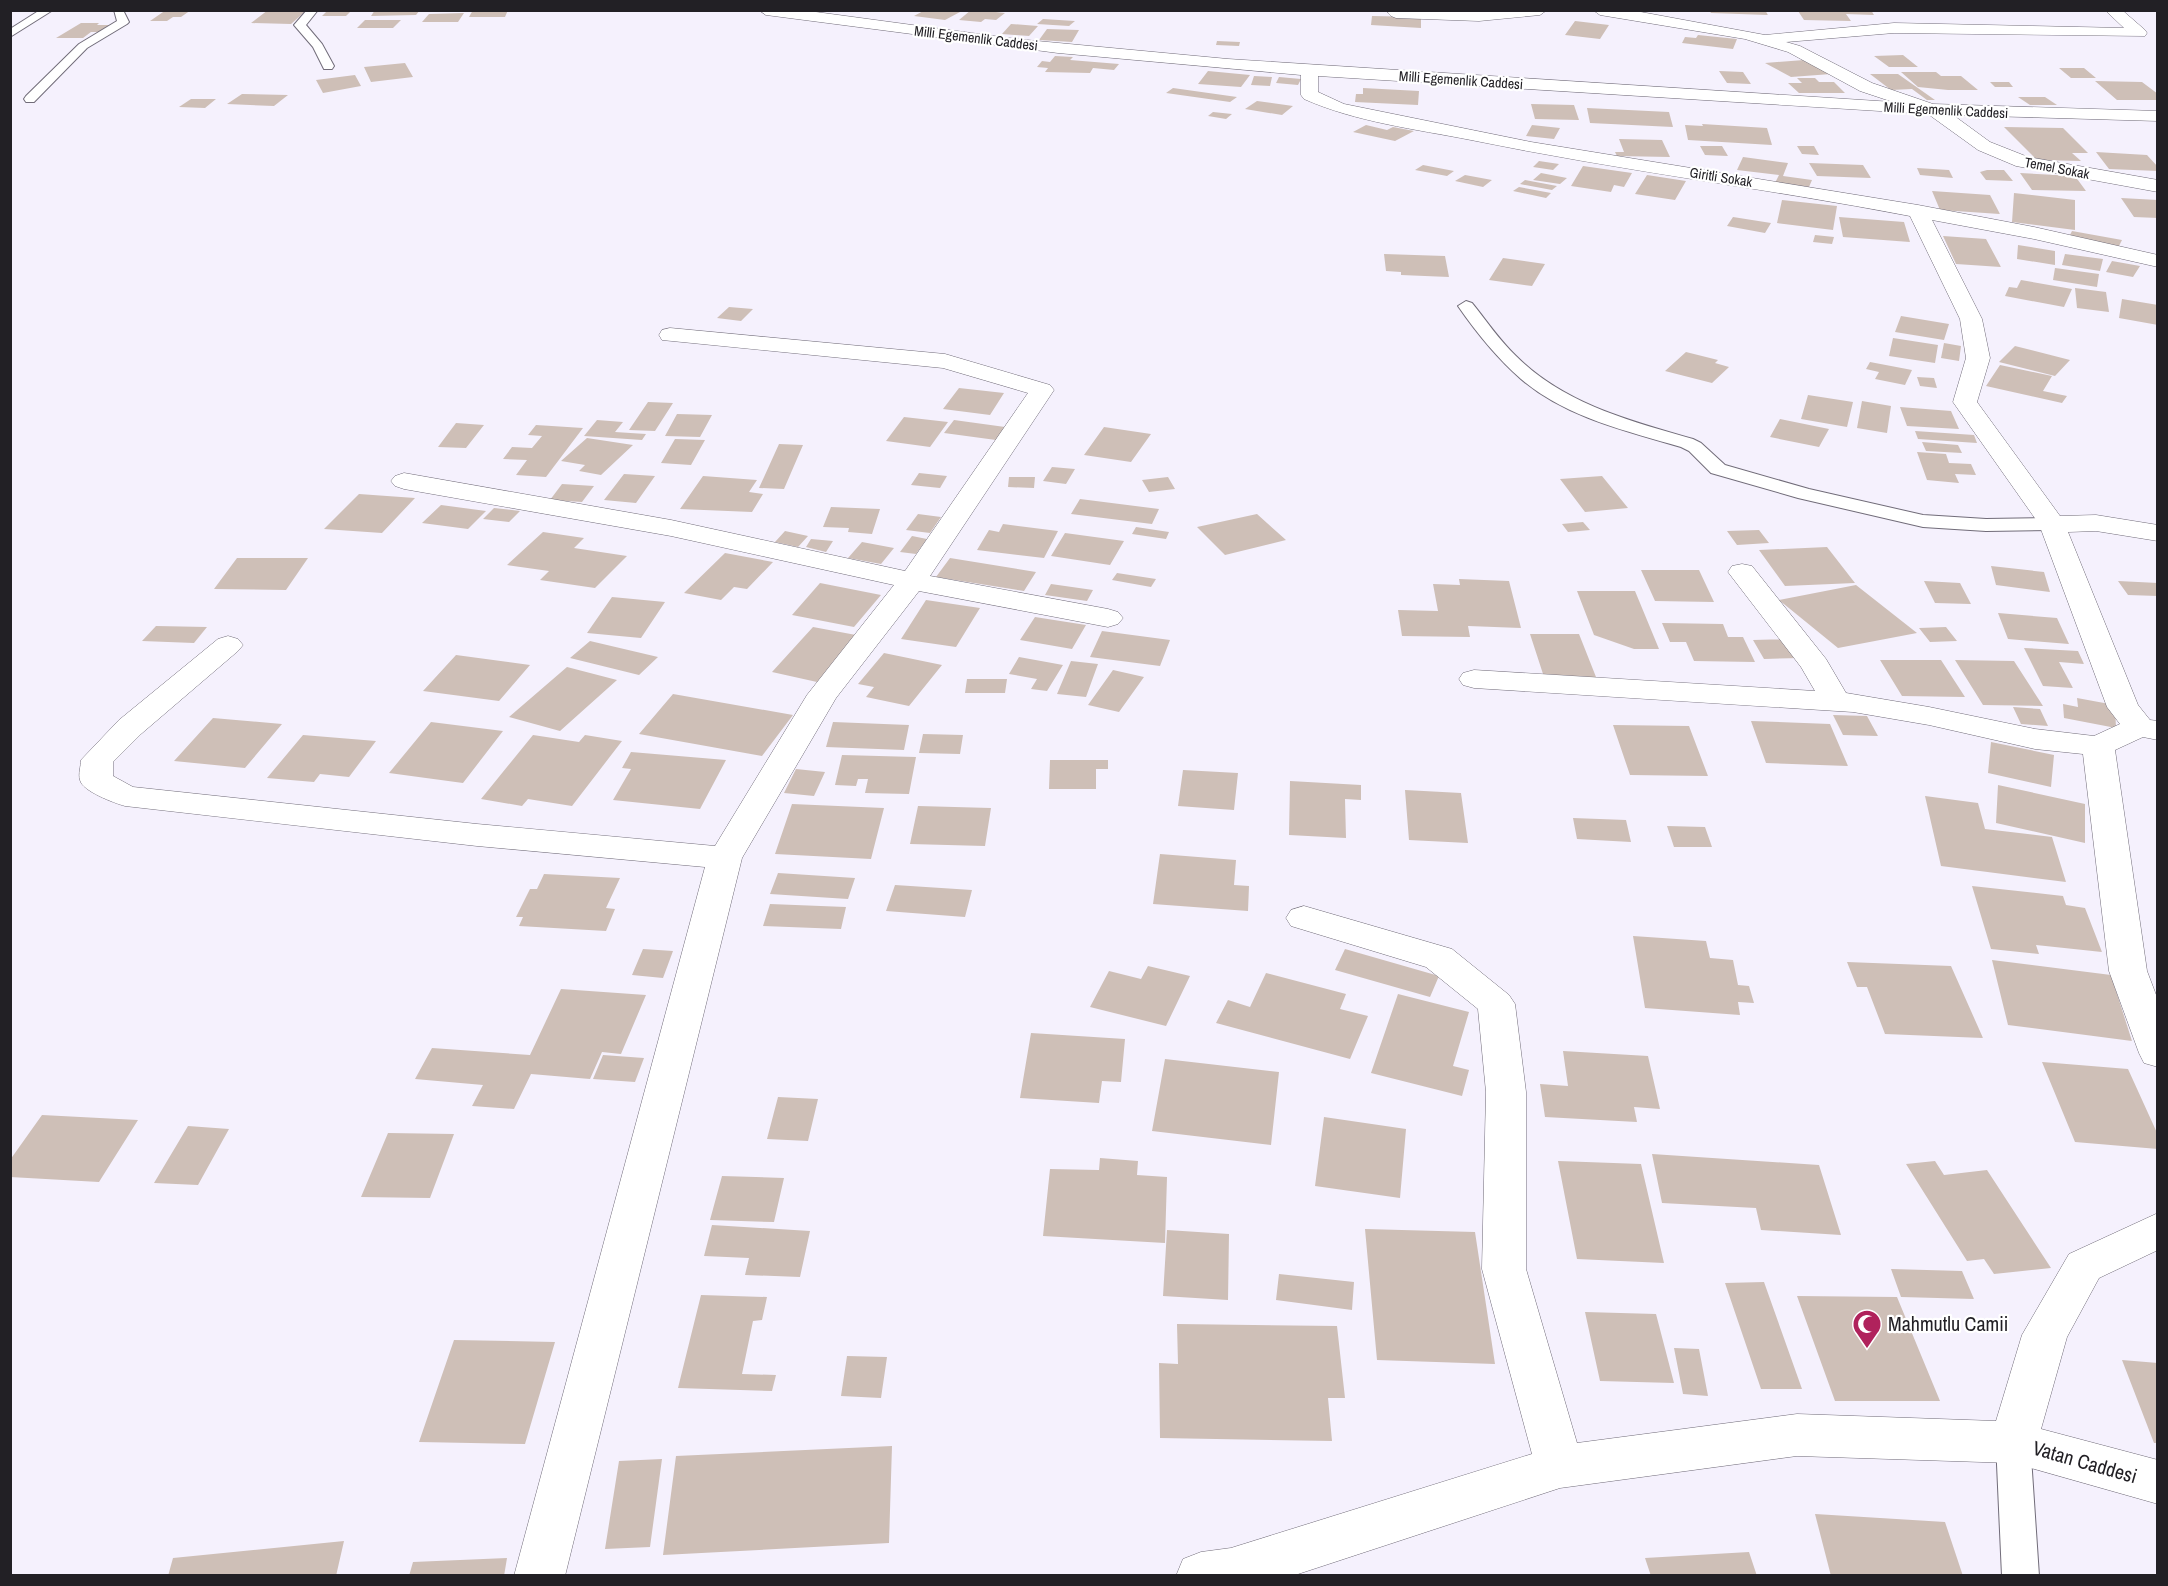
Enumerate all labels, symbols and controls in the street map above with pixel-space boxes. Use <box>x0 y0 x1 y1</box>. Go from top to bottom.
street label: Milli Egemenlik Caddesi <box>913 21 1039 55</box>
street label: Milli Egemenlik Caddesi <box>1398 67 1524 93</box>
street label: Milli Egemenlik Caddesi <box>1883 98 2009 122</box>
street label: Temel Sokak <box>2023 153 2091 183</box>
street label: Giritli Sokak <box>1688 163 1754 191</box>
mosque icon: Mahmutlu Camii <box>1851 1308 1883 1350</box>
place label: Mahmutlu Camii <box>1888 1310 2008 1337</box>
street label: Vatan Caddesi <box>2030 1434 2140 1489</box>

